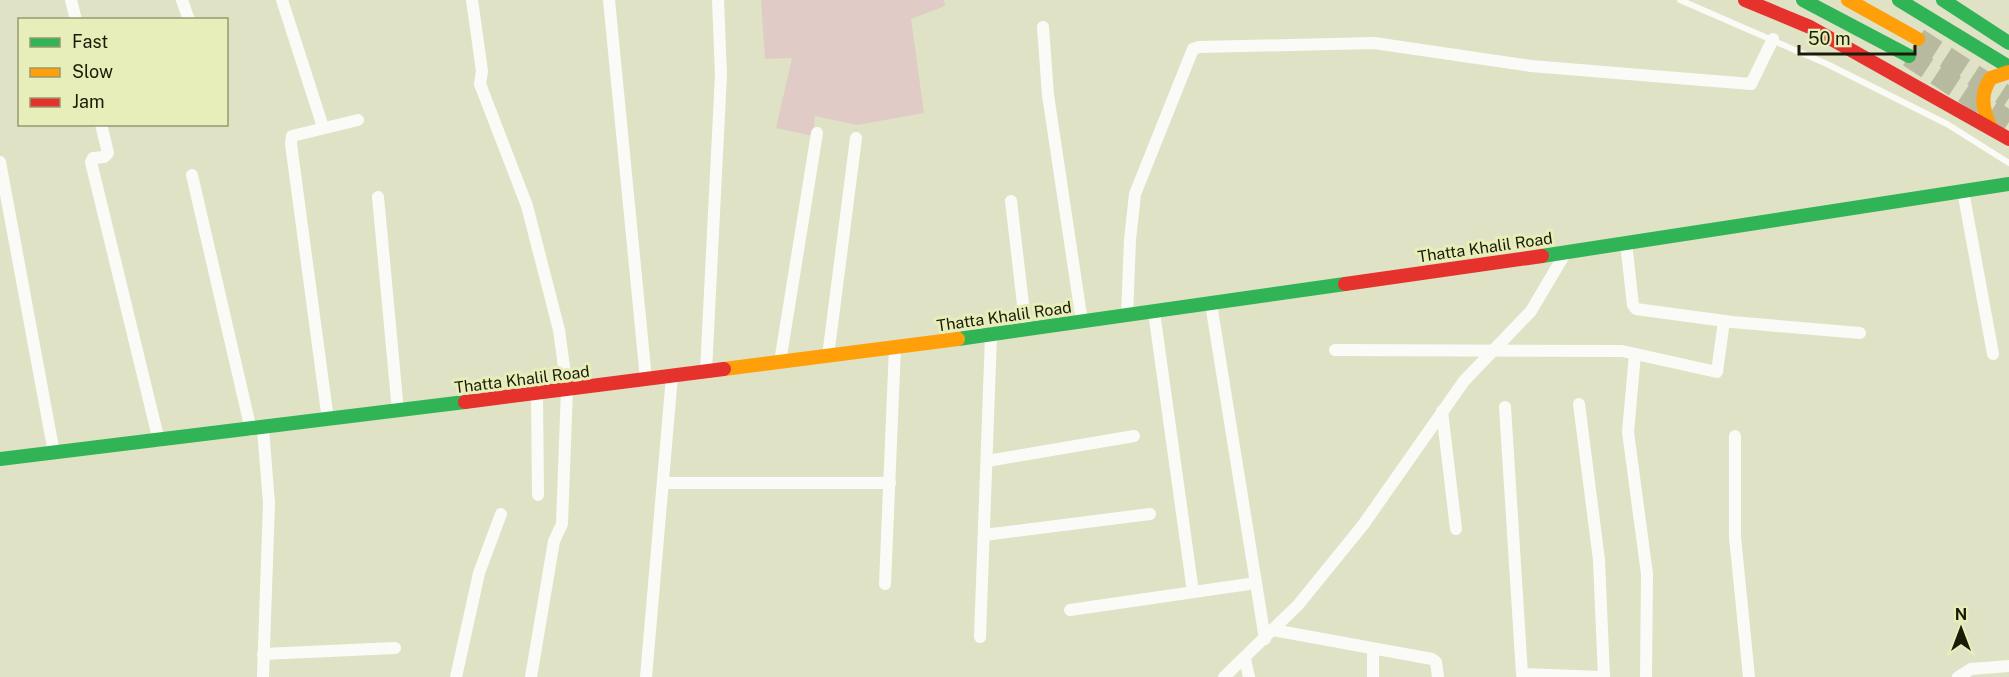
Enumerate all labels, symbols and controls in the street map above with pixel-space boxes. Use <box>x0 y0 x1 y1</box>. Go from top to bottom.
legend <box>18 18 228 126</box>
scale bar <box>1799 18 1914 56</box>
text: 50 m <box>1808 28 1851 49</box>
text: Fast <box>72 31 108 52</box>
text: Slow <box>72 61 113 82</box>
text: Jam <box>72 91 105 112</box>
street label: Thatta Khalil Road <box>1416 229 1554 266</box>
street label: Thatta Khalil Road <box>935 298 1073 335</box>
street label: Thatta Khalil Road <box>453 362 591 397</box>
north arrow <box>1931 599 1991 659</box>
text: N <box>1955 605 1967 624</box>

